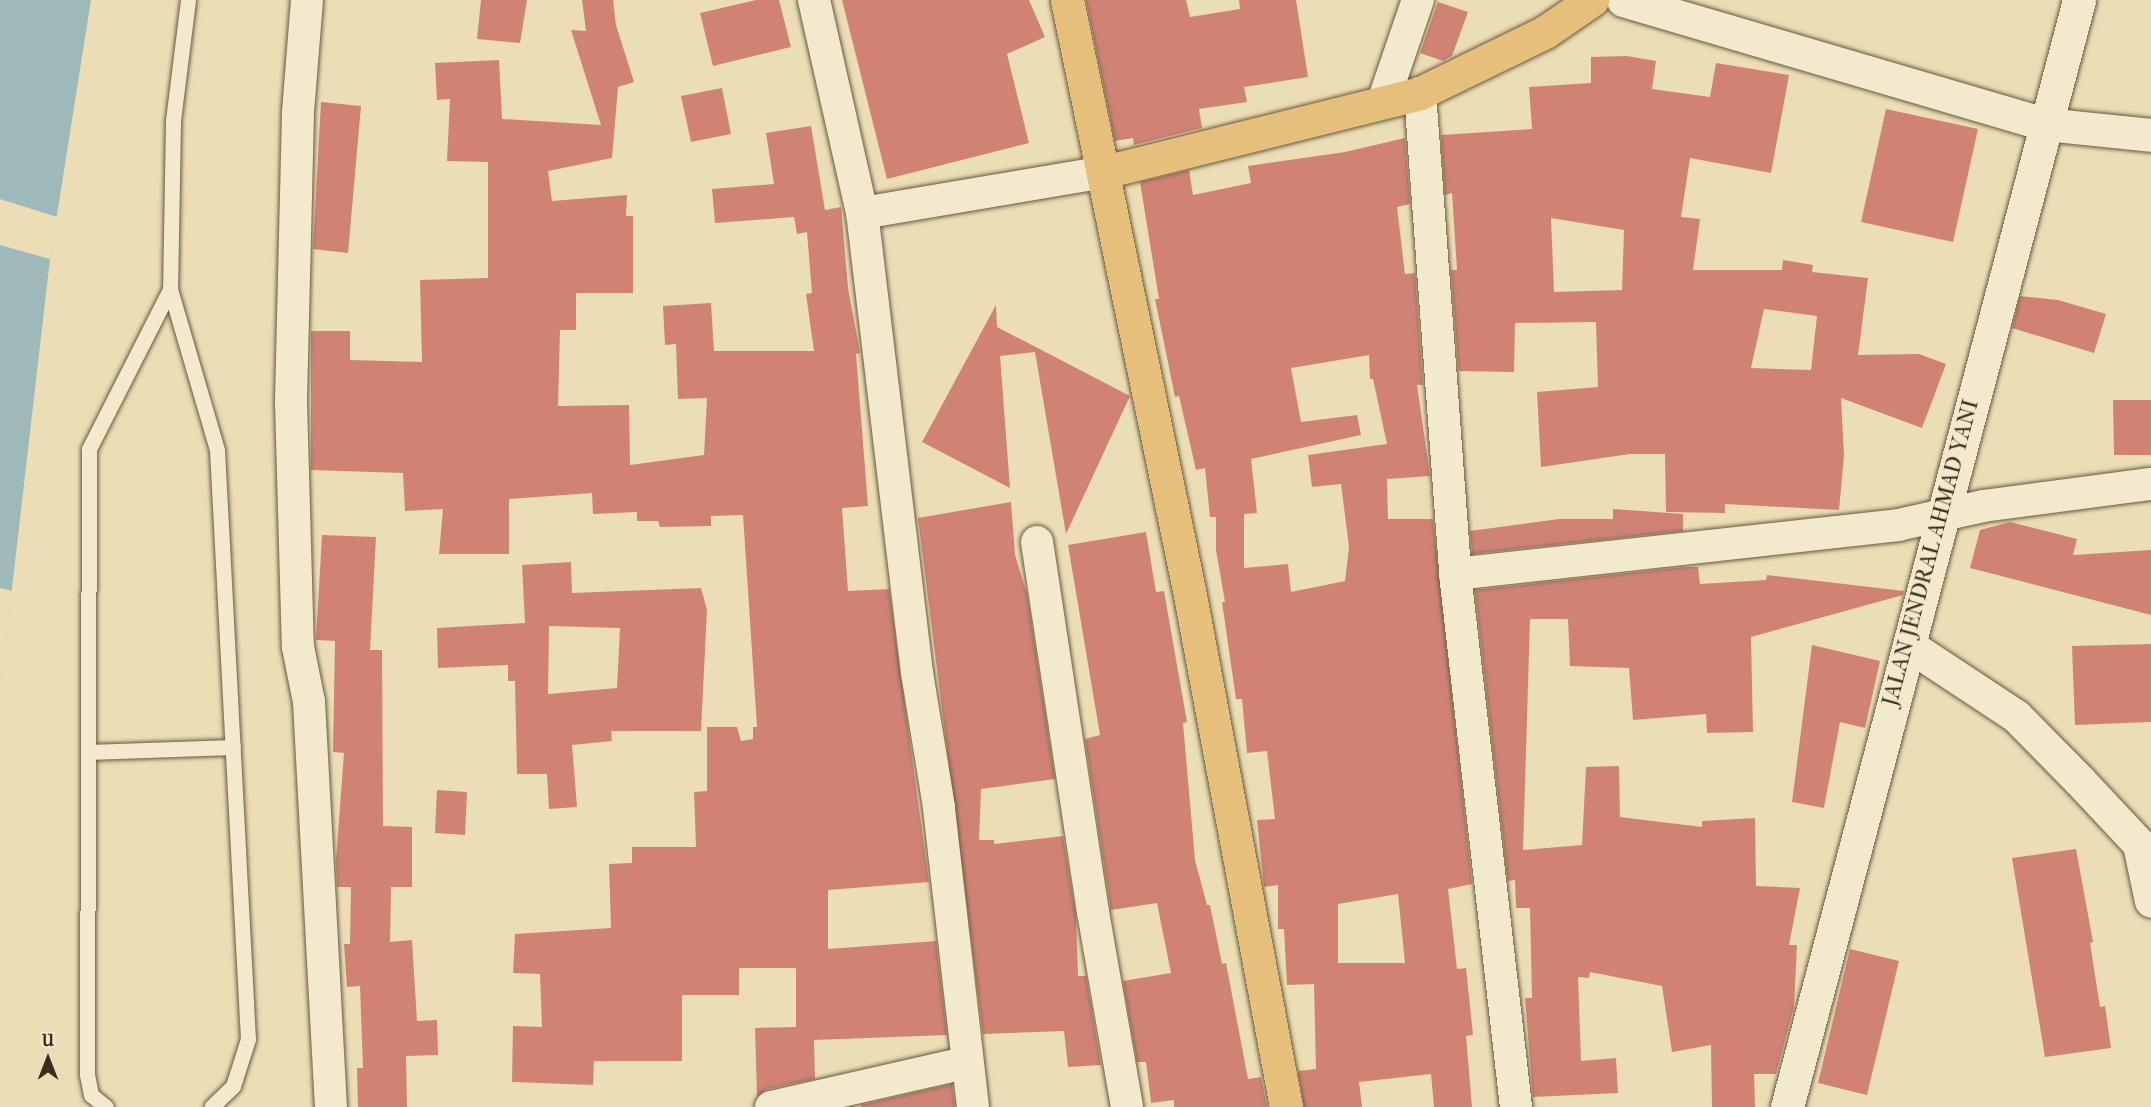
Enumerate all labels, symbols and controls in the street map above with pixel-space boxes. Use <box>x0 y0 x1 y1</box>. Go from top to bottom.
street label: JALAN JENDRAL AHMAD YANI <box>1877 397 1985 709</box>
north arrow <box>18 1029 78 1089</box>
text: U <box>42 1031 54 1050</box>

